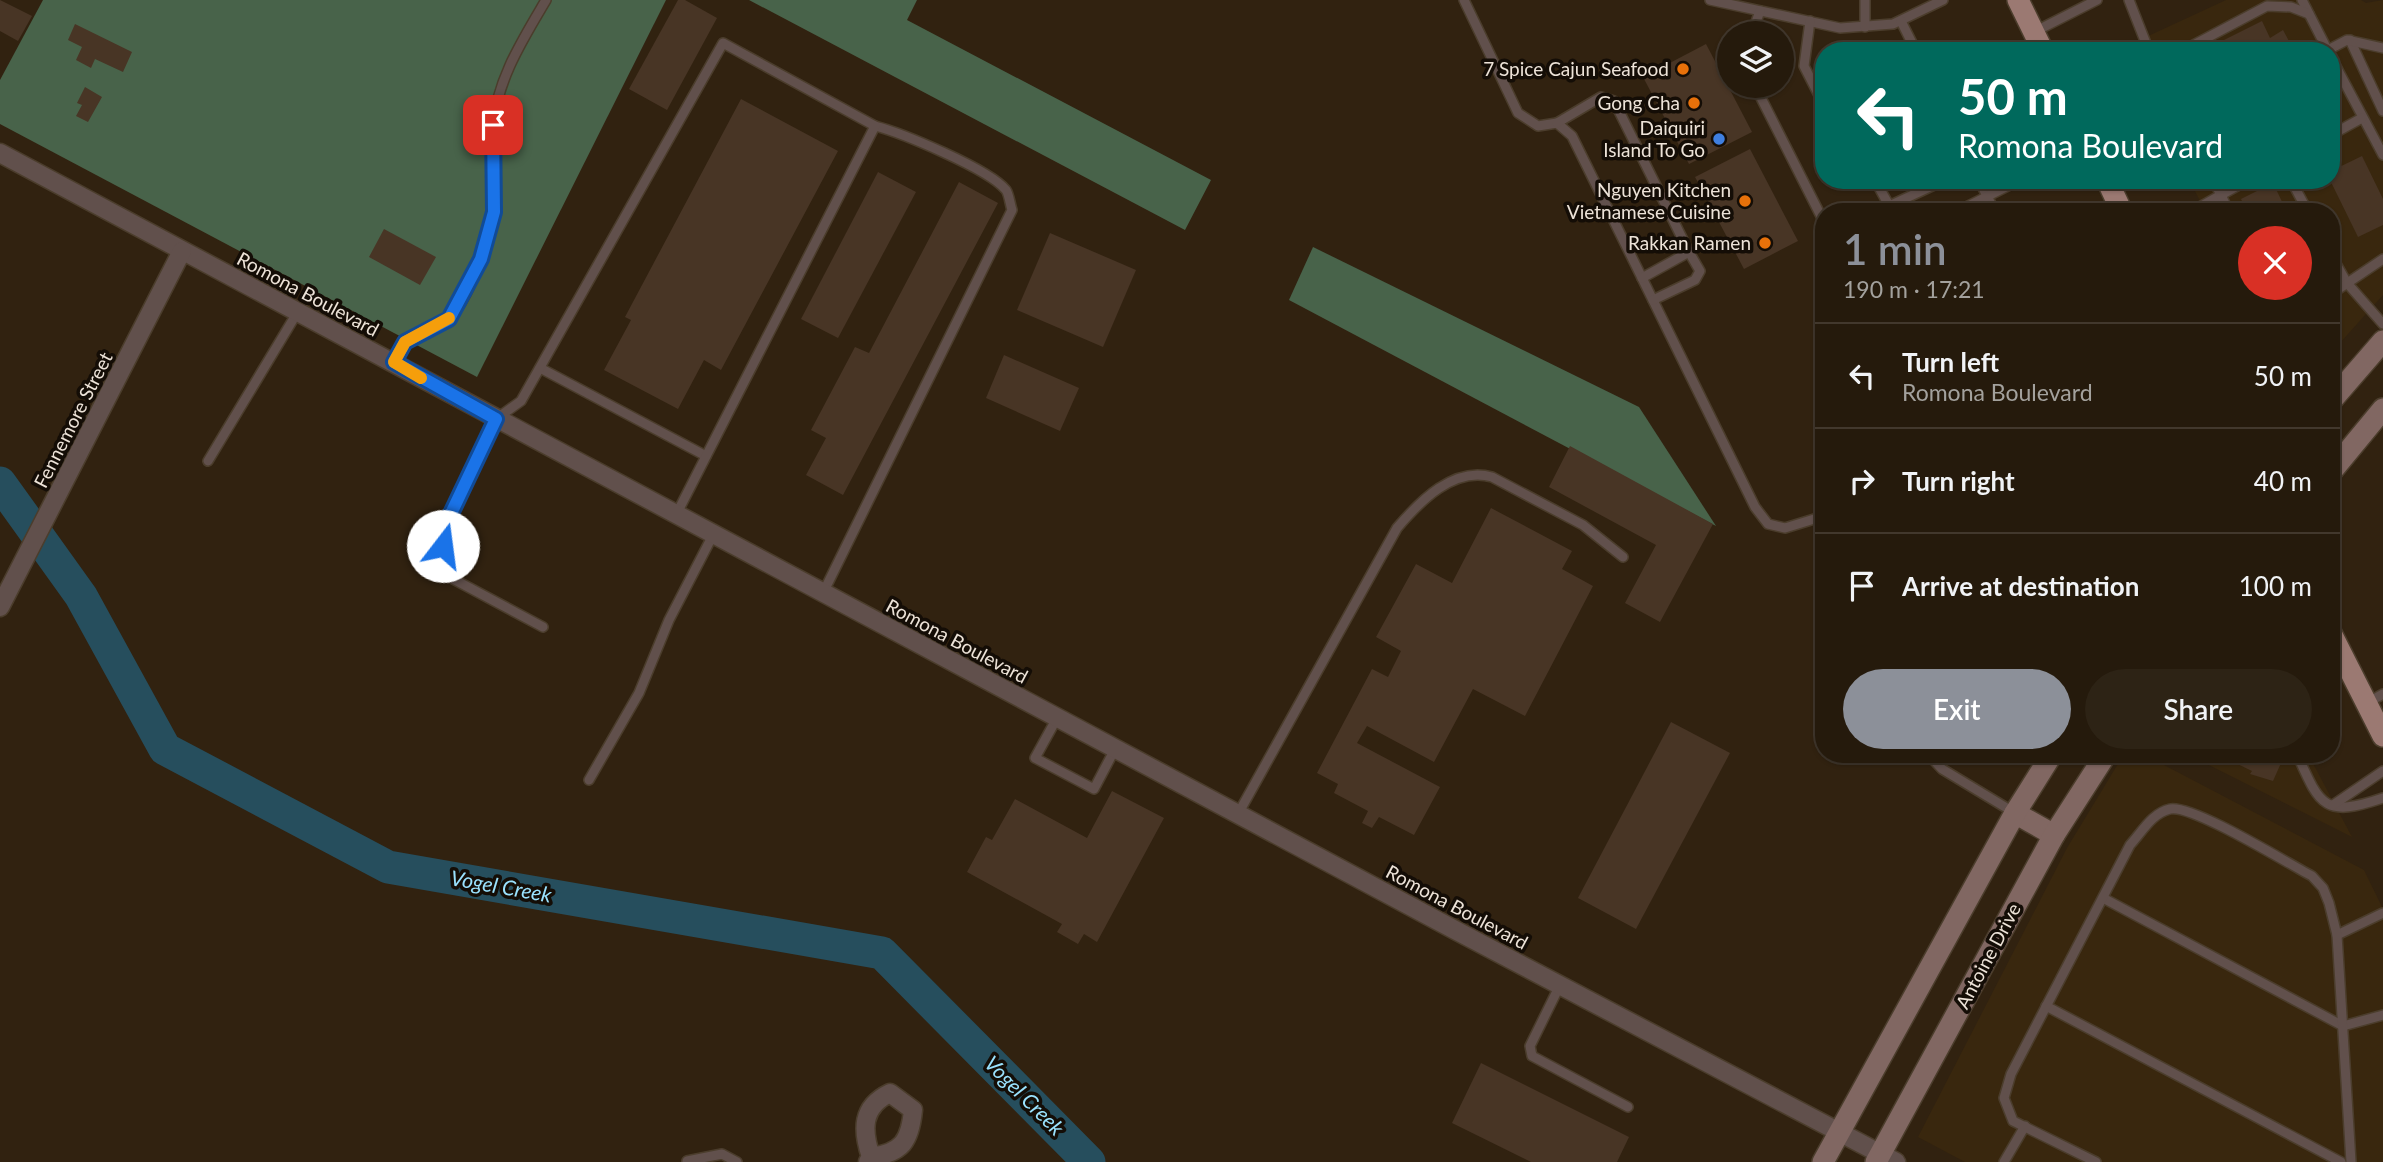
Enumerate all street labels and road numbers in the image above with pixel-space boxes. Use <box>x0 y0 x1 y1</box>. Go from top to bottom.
street label: Romona Boulevard <box>233 246 383 341</box>
street label: Fennemore Street <box>28 348 117 491</box>
street label: Romona Boulevard <box>882 593 1032 688</box>
street label: Romona Boulevard <box>1382 859 1532 954</box>
street label: Antoine Drive <box>1950 899 2025 1012</box>

